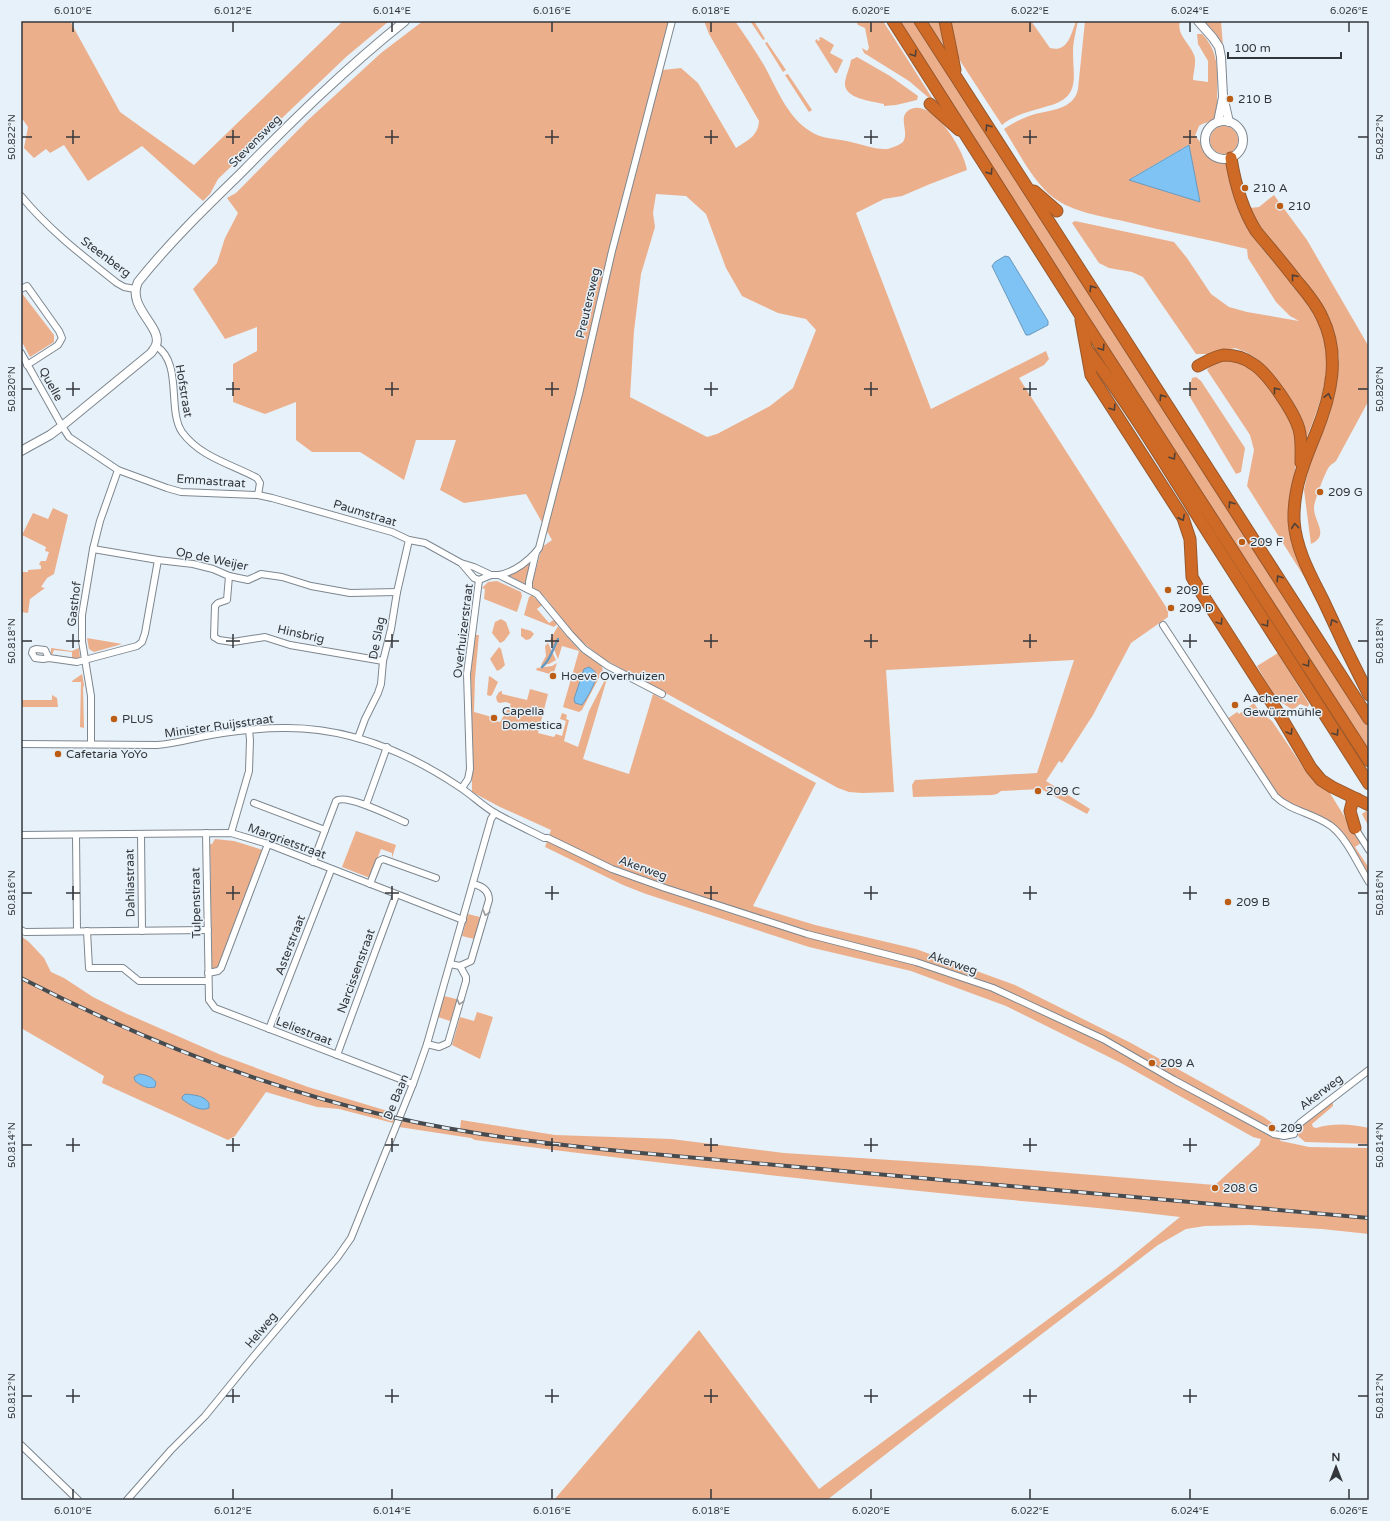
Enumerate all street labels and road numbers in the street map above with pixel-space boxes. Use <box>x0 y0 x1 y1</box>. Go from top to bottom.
street label: Stevensweg <box>226 112 284 170</box>
street label: Steenberg <box>78 234 134 280</box>
street label: Preutersweg <box>573 266 603 340</box>
street label: Hofstraat <box>172 363 196 419</box>
street label: Quelle <box>36 365 66 404</box>
street label: Emmastraat <box>176 472 246 490</box>
street label: Paumstraat <box>332 497 399 529</box>
street label: Op de Weijer <box>175 544 250 574</box>
street label: Gasthof <box>64 580 84 627</box>
street label: Overhuizerstraat <box>450 583 476 679</box>
street label: De Slag <box>366 615 388 661</box>
street label: Hinsbrig <box>276 622 326 646</box>
street label: Minister Ruijsstraat <box>164 711 275 741</box>
street label: Margrietstraat <box>246 820 328 862</box>
street label: Dahliastraat <box>122 848 138 917</box>
street label: Akerweg <box>617 853 669 883</box>
street label: Tulpenstraat <box>188 867 204 939</box>
street label: Asterstraat <box>272 913 308 977</box>
street label: Narcissenstraat <box>334 927 378 1015</box>
street label: Akerweg <box>927 948 979 978</box>
street label: Leliestraat <box>274 1014 335 1048</box>
street label: Akerweg <box>1297 1071 1345 1113</box>
street label: De Baan <box>381 1072 411 1122</box>
street label: Helweg <box>242 1309 280 1351</box>

